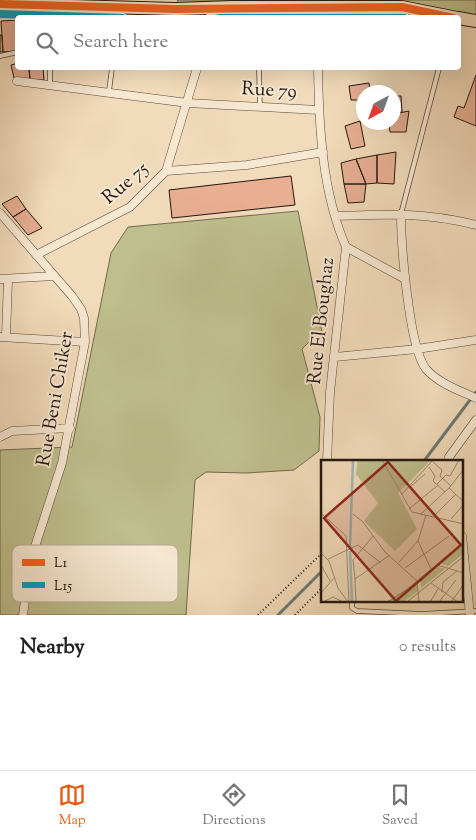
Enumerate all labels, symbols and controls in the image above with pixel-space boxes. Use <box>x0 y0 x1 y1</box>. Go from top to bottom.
search box <box>15 15 461 70</box>
icon: search <box>33 29 61 57</box>
text: Search here <box>73 29 168 56</box>
street label: Rue 79 <box>241 76 297 106</box>
north arrow <box>356 85 401 130</box>
street label: Rue 75 <box>97 156 155 211</box>
street label: Rue El Boughaz <box>302 256 342 386</box>
street label: Rue Beni Chiker <box>31 330 81 468</box>
inset map <box>321 460 464 602</box>
legend <box>12 545 178 602</box>
text: L1 <box>54 554 67 574</box>
text: L15 <box>54 577 72 597</box>
text: Nearby <box>20 633 85 663</box>
text: 0 results <box>399 636 456 659</box>
tab: Map <box>58 781 86 831</box>
tab: Directions <box>202 781 266 831</box>
tab: Saved <box>382 781 418 831</box>

